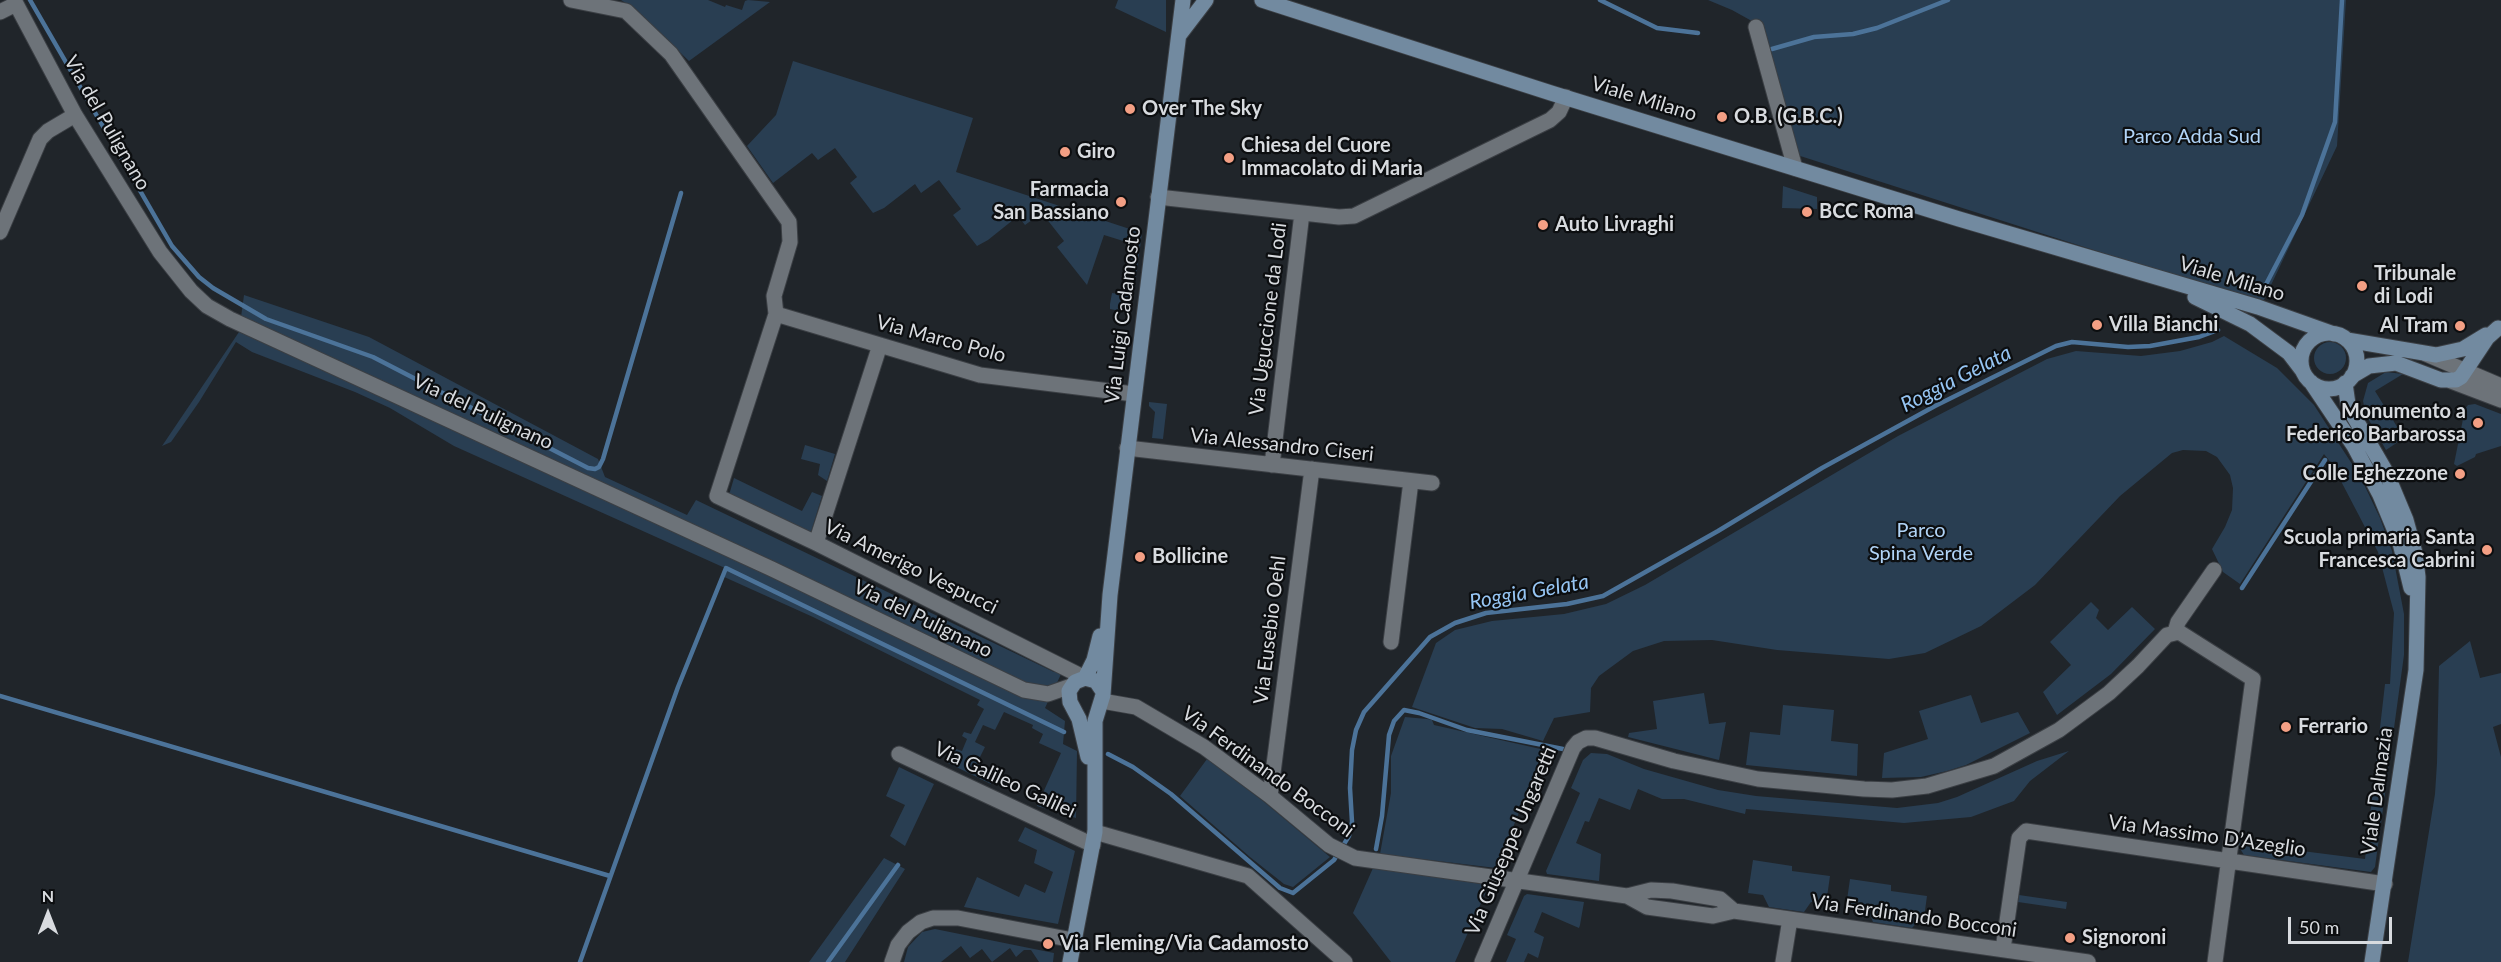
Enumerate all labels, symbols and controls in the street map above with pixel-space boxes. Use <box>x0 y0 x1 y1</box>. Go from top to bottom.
street label: Via del Pulignano <box>59 51 155 195</box>
street label: Viale Milano <box>1588 72 1700 126</box>
place label: Over The Sky <box>1142 97 1262 121</box>
marker: Over The Sky <box>1123 102 1137 116</box>
place label: O.B. (G.B.C.) <box>1734 105 1843 129</box>
marker: O.B. (G.B.C.) <box>1715 110 1729 124</box>
park label: Parco Adda Sud <box>2123 125 2261 149</box>
place label: Chiesa del Cuore Immacolato di Maria <box>1241 134 1423 181</box>
place label: Giro <box>1077 140 1115 164</box>
marker: Giro <box>1058 145 1072 159</box>
marker: Chiesa del Cuore Immacolato di Maria <box>1222 151 1236 165</box>
place label: Farmacia San Bassiano <box>993 178 1109 225</box>
marker: Farmacia San Bassiano <box>1114 195 1128 209</box>
place label: BCC Roma <box>1819 200 1914 224</box>
marker: BCC Roma <box>1800 205 1814 219</box>
place label: Auto Livraghi <box>1555 213 1674 237</box>
marker: Auto Livraghi <box>1536 218 1550 232</box>
street label: Via Uguccione da Lodi <box>1244 221 1292 417</box>
street label: Via Luigi Cadamosto <box>1100 225 1146 405</box>
street label: Viale Milano <box>2176 252 2288 306</box>
place label: Tribunale di Lodi <box>2374 262 2456 309</box>
marker: Tribunale di Lodi <box>2355 279 2369 293</box>
street label: Via Marco Polo <box>874 310 1008 368</box>
place label: Villa Bianchi <box>2109 313 2218 337</box>
place label: Al Tram <box>2380 314 2448 338</box>
marker: Villa Bianchi <box>2090 318 2104 332</box>
marker: Al Tram <box>2453 319 2467 333</box>
water label: Roggia Gelata <box>1896 340 2016 418</box>
street label: Via del Pulignano <box>409 369 557 455</box>
place label: Monumento a Federico Barbarossa <box>2286 400 2466 447</box>
marker: Monumento a Federico Barbarossa <box>2471 416 2485 430</box>
street label: Via Alessandro Ciseri <box>1189 423 1375 467</box>
place label: Colle Eghezzone <box>2303 462 2448 486</box>
marker: Colle Eghezzone <box>2453 467 2467 481</box>
street label: Via Amerigo Vespucci <box>820 515 1002 619</box>
park label: Parco Spina Verde <box>1869 519 1973 566</box>
place label: Scuola primaria Santa Francesca Cabrini <box>2284 526 2475 573</box>
marker: Scuola primaria Santa Francesca Cabrini <box>2480 543 2494 557</box>
place label: Bollicine <box>1152 545 1228 569</box>
marker: Bollicine <box>1133 550 1147 564</box>
street label: Via Eusebio Oehl <box>1249 554 1291 706</box>
water label: Roggia Gelata <box>1467 569 1591 615</box>
street label: Via del Pulignano <box>850 575 996 663</box>
street label: Via Ferdinando Bocconi <box>1177 701 1359 843</box>
place label: Ferrario <box>2298 715 2368 739</box>
marker: Ferrario <box>2279 720 2293 734</box>
street label: Viale Dalmazia <box>2356 726 2398 856</box>
street label: Via Galileo Galilei <box>930 737 1080 823</box>
street label: Via Giuseppe Ungaretti <box>1460 743 1562 939</box>
street label: Via Massimo D’Azeglio <box>2107 810 2307 862</box>
north arrow <box>18 884 78 944</box>
text: N <box>42 886 54 905</box>
street label: Via Ferdinando Bocconi <box>1810 890 2018 942</box>
scale bar <box>2291 905 2394 943</box>
text: 50 m <box>2299 916 2339 938</box>
place label: Signoroni <box>2082 926 2166 950</box>
marker: Signoroni <box>2063 931 2077 945</box>
place label: Via Fleming/Via Cadamosto <box>1060 932 1309 956</box>
marker: Via Fleming/Via Cadamosto <box>1041 937 1055 951</box>

